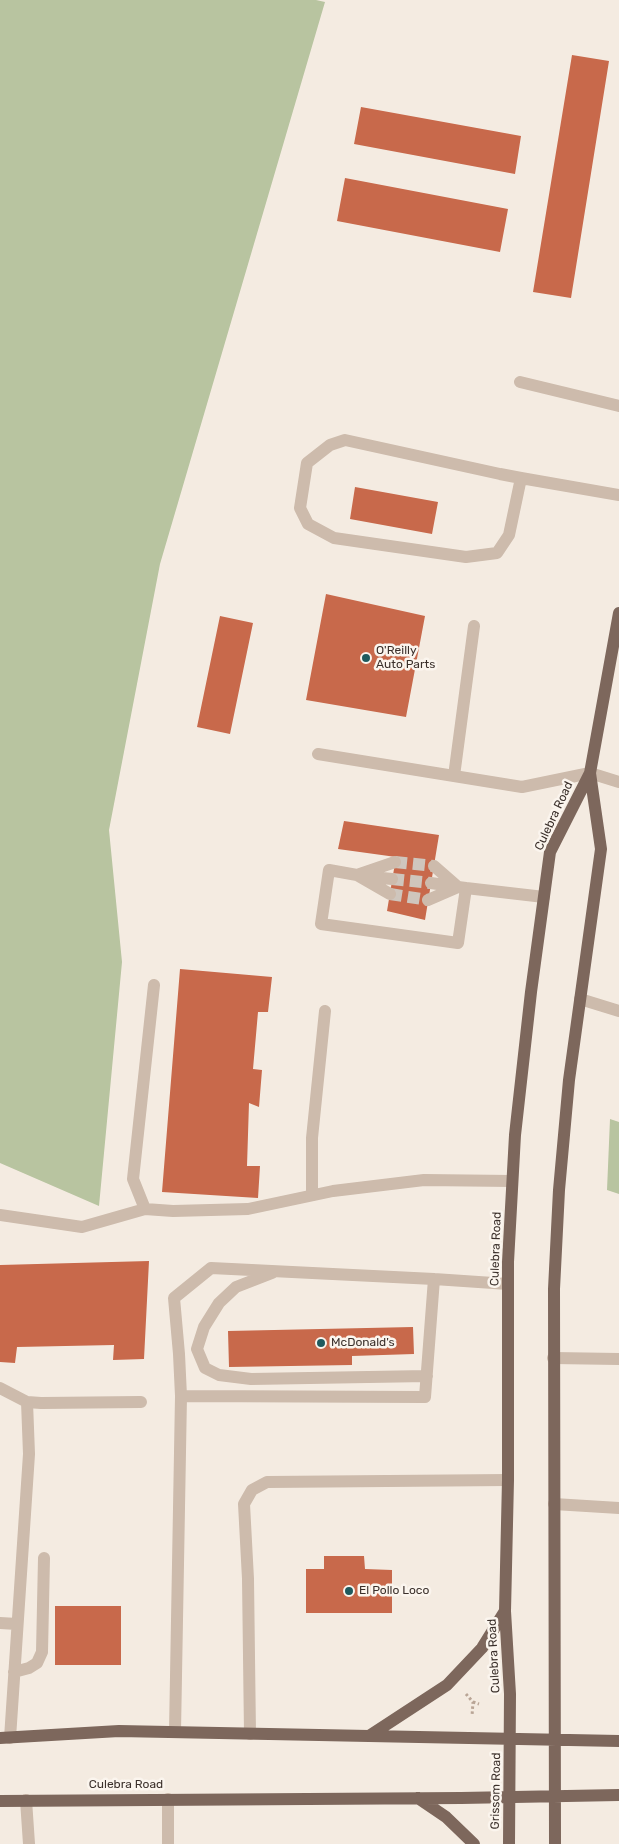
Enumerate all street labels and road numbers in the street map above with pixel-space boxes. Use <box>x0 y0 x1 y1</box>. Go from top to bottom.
street label: Culebra Road <box>532 779 576 853</box>
street label: Culebra Road <box>488 1212 504 1286</box>
street label: Culebra Road <box>485 1618 503 1694</box>
street label: Grissom Road <box>488 1752 504 1830</box>
street label: Culebra Road <box>89 1778 163 1792</box>

